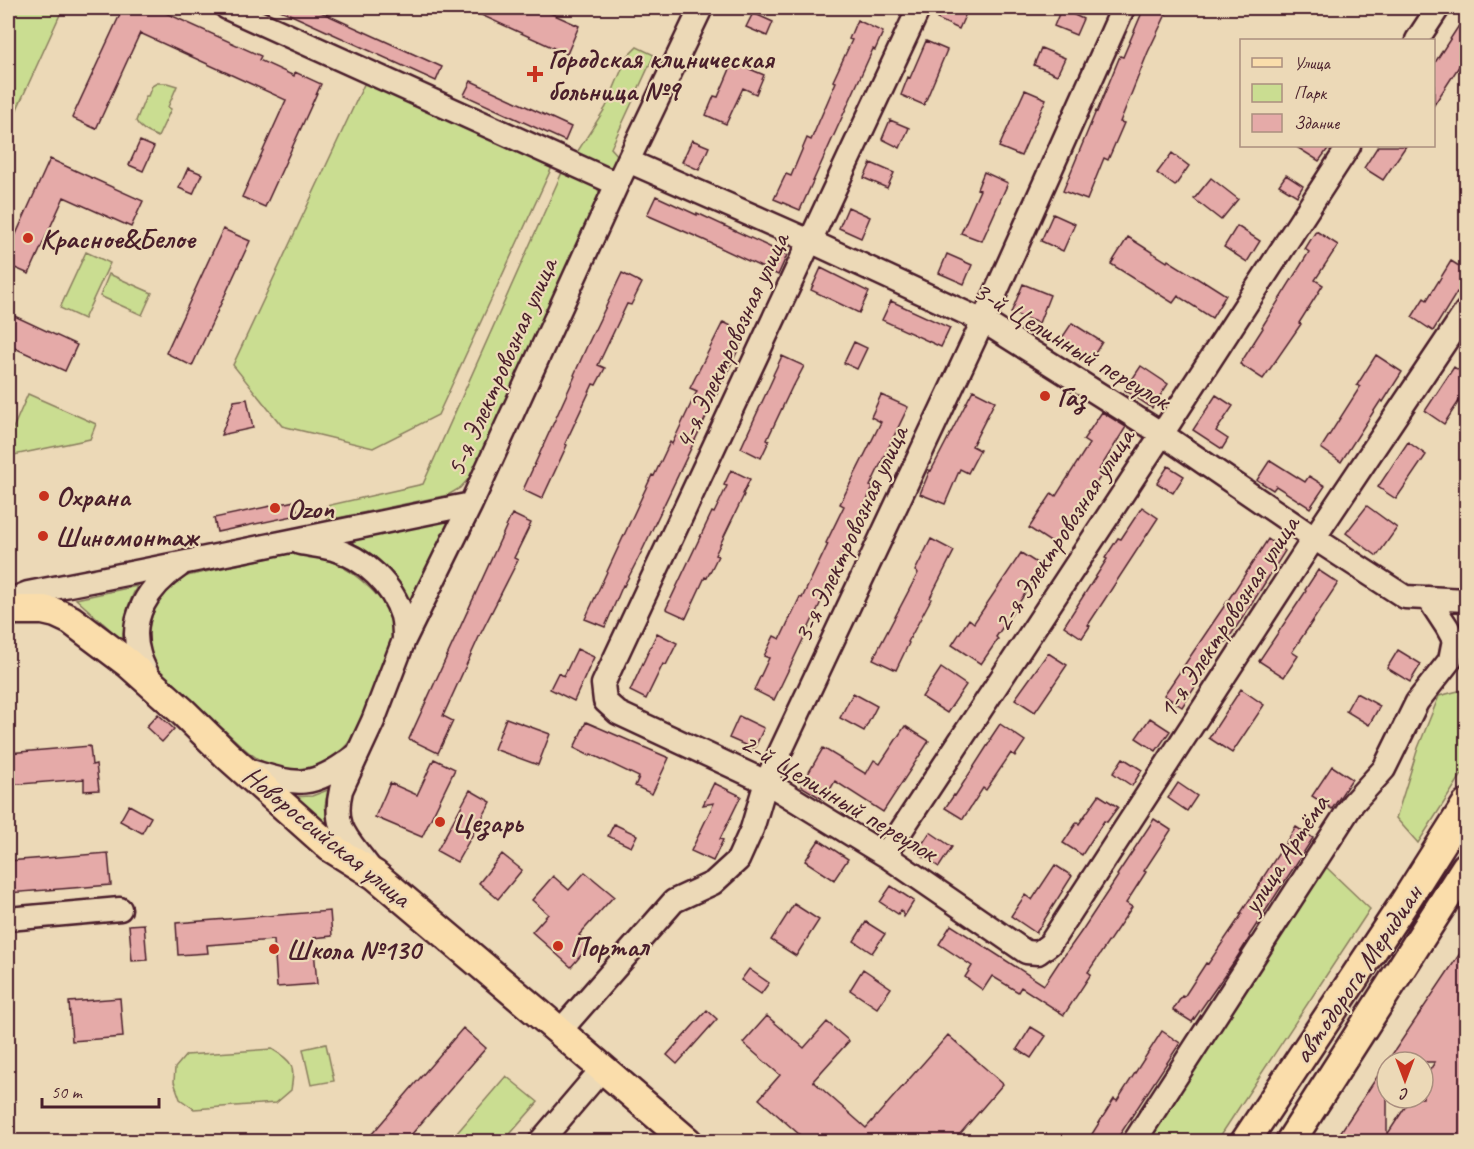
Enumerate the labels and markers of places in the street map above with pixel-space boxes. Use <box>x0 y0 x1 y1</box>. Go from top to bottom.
place label: Городская клиническая больница №9 <box>548 41 776 108</box>
marker: Городская клиническая больница №9 <box>526 65 544 83</box>
place label: Красное&Белое <box>40 221 197 256</box>
marker: Красное&Белое <box>21 231 35 245</box>
place label: Газ <box>1057 379 1088 415</box>
marker: Газ <box>1038 389 1052 403</box>
place label: Охрана <box>56 479 132 514</box>
marker: Охрана <box>37 489 51 503</box>
place label: Ozon <box>287 491 335 526</box>
marker: Ozon <box>268 501 282 515</box>
place label: Шиномонтаж <box>55 519 201 554</box>
marker: Шиномонтаж <box>36 529 50 543</box>
place label: Цезарь <box>452 805 525 841</box>
marker: Цезарь <box>433 815 447 829</box>
place label: Портал <box>570 929 651 964</box>
place label: Школа №130 <box>286 932 424 967</box>
marker: Портал <box>551 939 565 953</box>
marker: Школа №130 <box>267 942 281 956</box>

